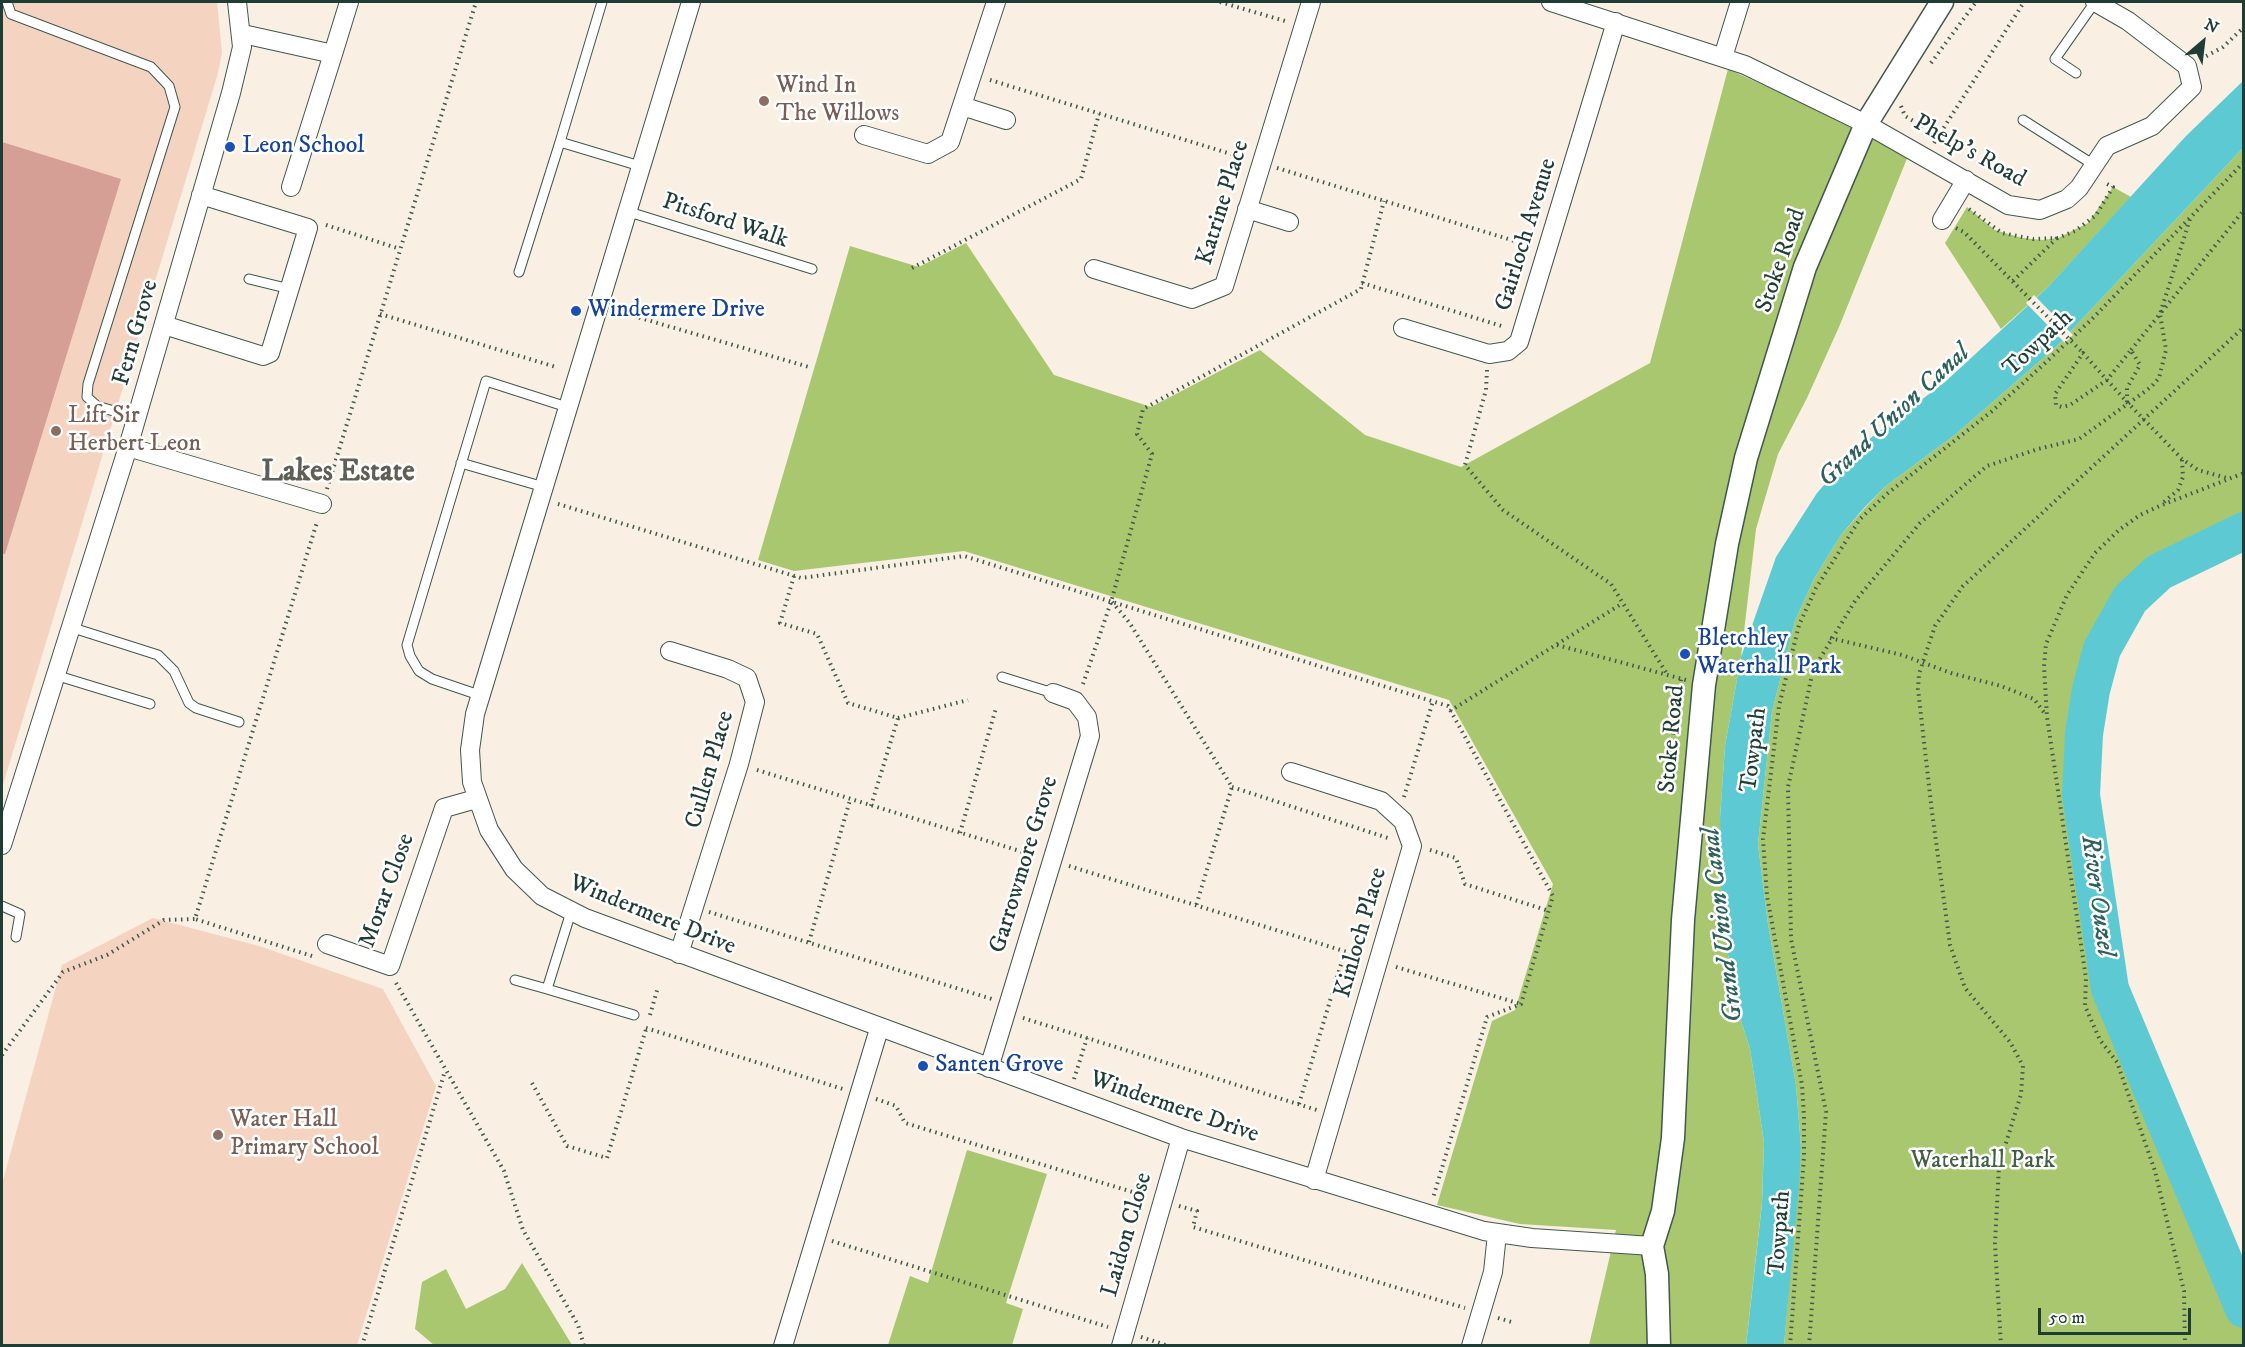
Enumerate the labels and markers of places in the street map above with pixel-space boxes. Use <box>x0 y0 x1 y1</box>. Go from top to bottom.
place label: Wind In The Willows <box>776 73 899 129</box>
marker: Wind In The Willows <box>757 94 771 108</box>
place label: Leon School <box>242 133 364 161</box>
marker: Leon School <box>223 140 237 154</box>
place label: Windermere Drive <box>588 297 765 325</box>
marker: Windermere Drive <box>569 304 583 318</box>
place label: Lift Sir Herbert Leon <box>68 403 201 459</box>
marker: Lift Sir Herbert Leon <box>49 424 63 438</box>
place label: Bletchley Waterhall Park <box>1697 626 1841 682</box>
marker: Bletchley Waterhall Park <box>1678 647 1692 661</box>
place label: Santen Grove <box>935 1052 1063 1080</box>
marker: Santen Grove <box>916 1059 930 1073</box>
place label: Water Hall Primary School <box>230 1107 379 1163</box>
marker: Water Hall Primary School <box>211 1128 225 1142</box>

